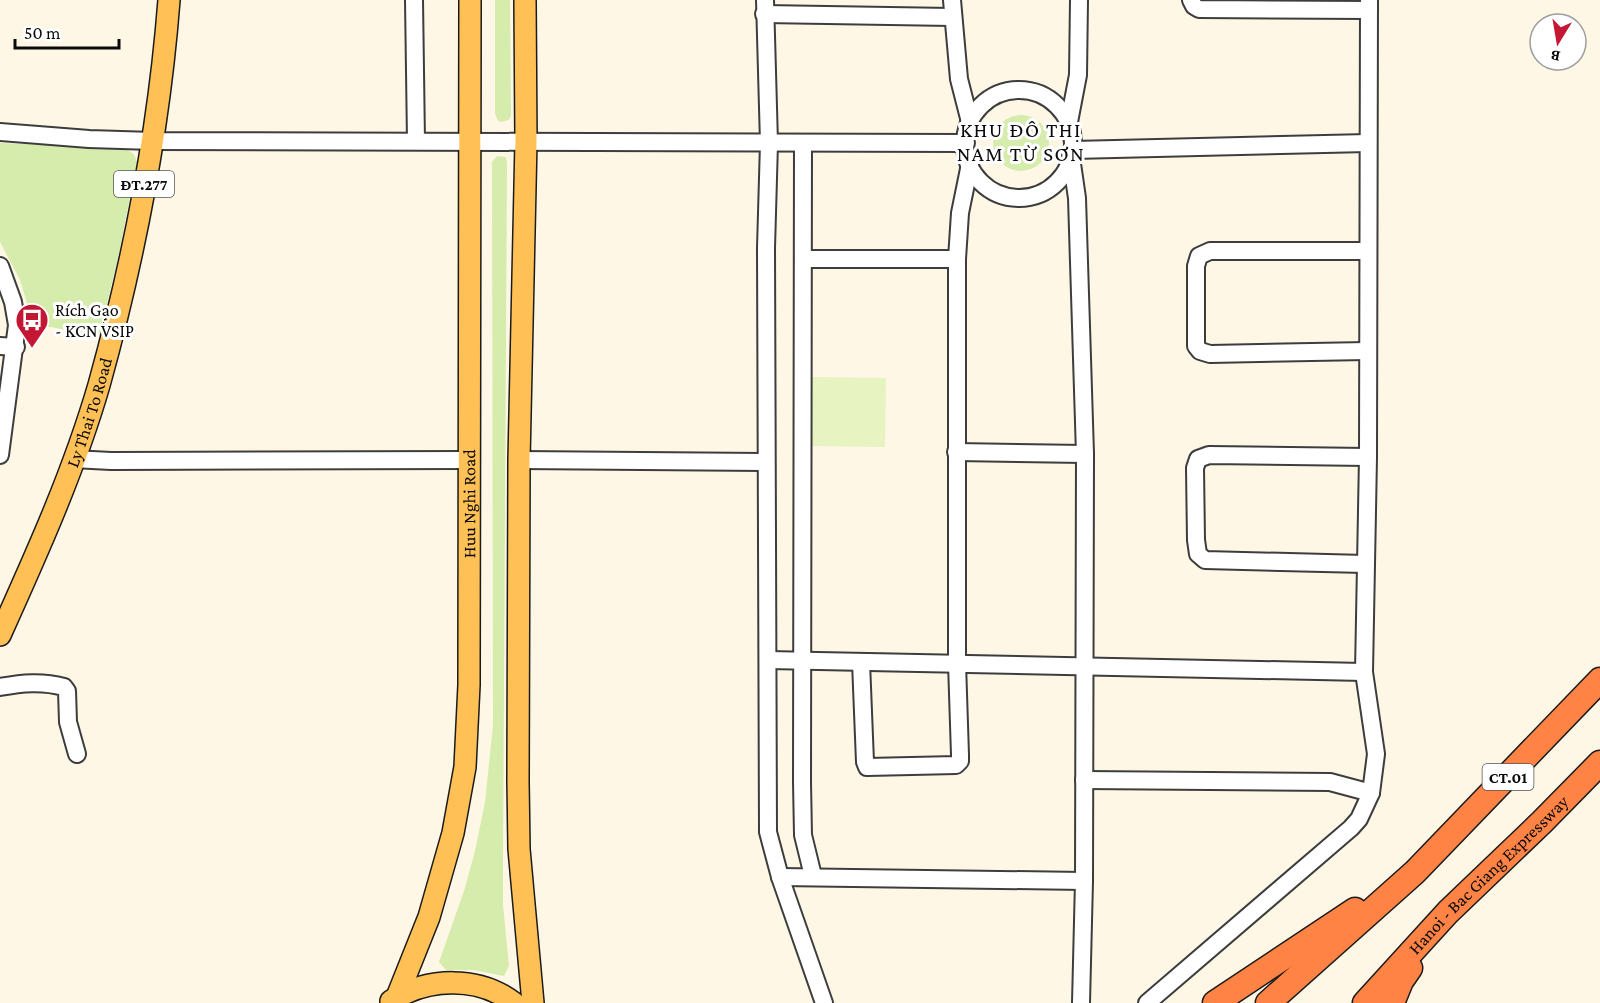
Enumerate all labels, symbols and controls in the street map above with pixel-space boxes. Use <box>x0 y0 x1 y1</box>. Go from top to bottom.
scale bar <box>15 12 118 50</box>
north arrow <box>1528 12 1588 72</box>
text: 50 m <box>24 23 61 43</box>
text: B <box>1549 47 1561 65</box>
district label: KHU ĐÔ THỊ NAM TỪ SƠN <box>957 118 1085 166</box>
road number: ĐT.277 <box>114 171 174 197</box>
place label: Rích Gạo - KCN VSIP <box>55 300 134 341</box>
bus stop icon: Rích Gạo - KCN VSIP <box>14 302 50 349</box>
street label: Ly Thai To Road <box>62 355 116 470</box>
street label: Huu Nghi Road <box>459 449 479 558</box>
road number: CT.01 <box>1482 764 1534 790</box>
street label: Hanoi - Bac Giang Expressway <box>1404 791 1573 958</box>

